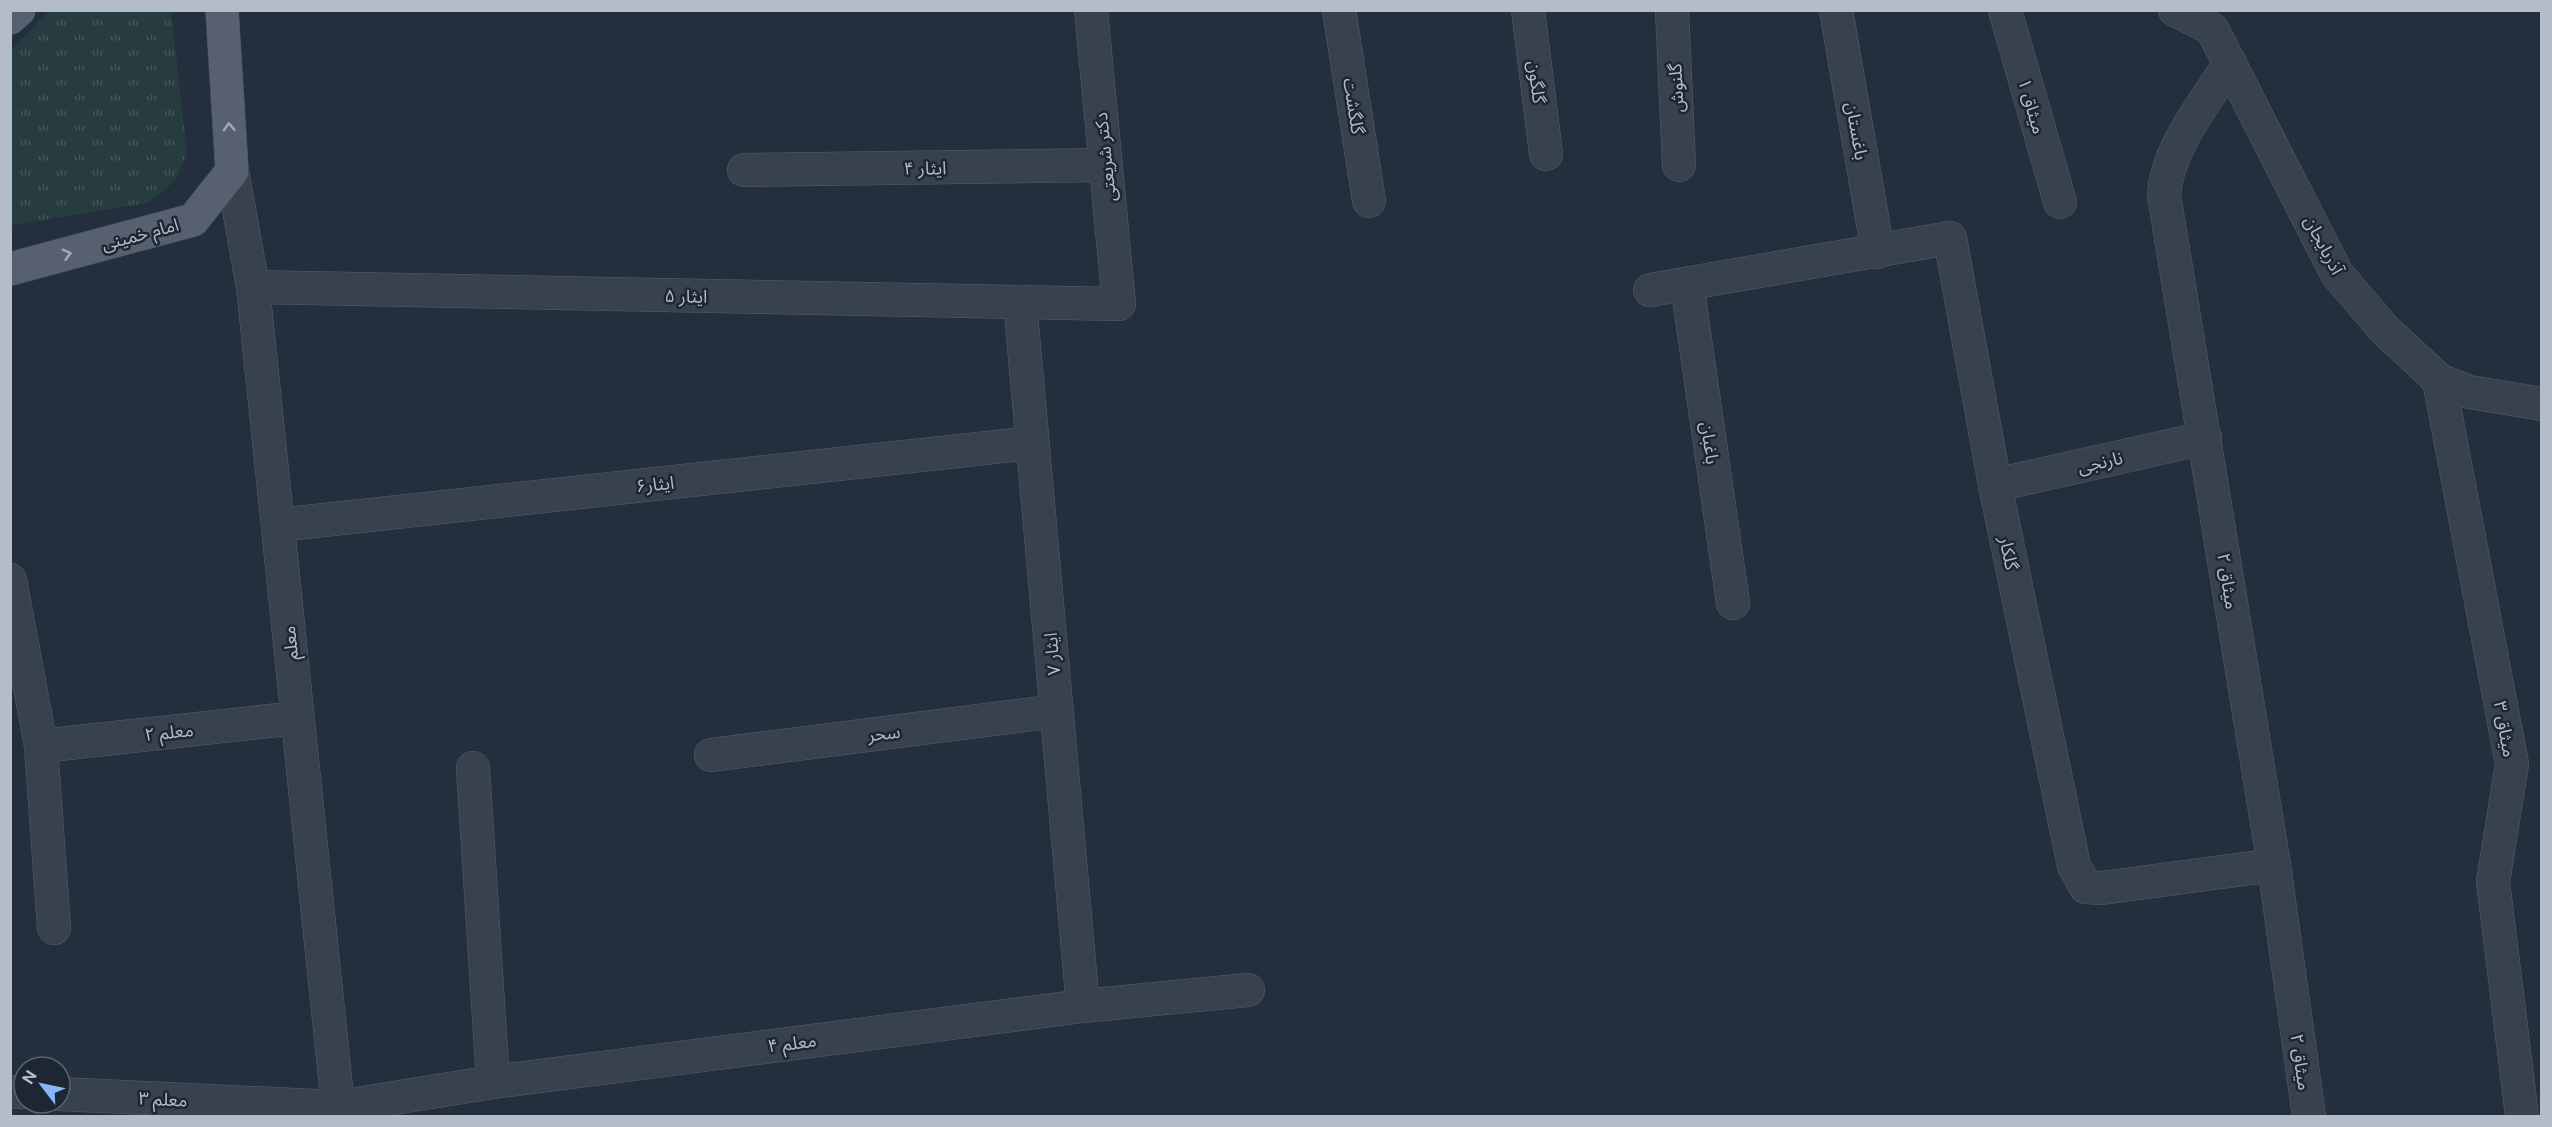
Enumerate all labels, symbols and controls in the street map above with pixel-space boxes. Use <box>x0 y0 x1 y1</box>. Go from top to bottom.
street label: گلگون <box>1523 59 1550 105</box>
street label: گلنوش <box>1664 62 1689 113</box>
street label: گلگشت <box>1339 76 1369 136</box>
street label: میثاق ۱ <box>2014 76 2050 136</box>
street label: باغستان <box>1841 100 1872 162</box>
street label: دکتر شریعتی <box>1090 111 1121 203</box>
one-way arrow <box>223 123 236 132</box>
street label: ایثار ۴ <box>903 157 947 180</box>
street label: آذربایجان <box>2299 212 2348 279</box>
street label: امام خمینی <box>99 214 182 258</box>
one-way arrow <box>61 249 72 261</box>
street label: ایثار ۵ <box>664 285 708 308</box>
street label: باغبان <box>1696 420 1723 466</box>
street label: نارنجی <box>2075 447 2125 478</box>
street label: ایثار۶ <box>635 472 675 497</box>
street label: گلکار <box>1994 533 2023 572</box>
street label: میثاق ۲ <box>2213 551 2243 611</box>
street label: معلم <box>278 625 305 661</box>
street label: ایثار ۷ <box>1040 632 1065 676</box>
street label: میثاق ۳ <box>2490 699 2520 759</box>
street label: معلم ۲ <box>144 719 195 748</box>
street label: سحر <box>865 721 902 747</box>
street label: معلم ۴ <box>766 1030 818 1059</box>
street label: میثاق ۲ <box>2287 1032 2315 1092</box>
north arrow <box>12 1055 72 1115</box>
text: N <box>18 1067 41 1088</box>
street label: معلم ۳ <box>138 1087 188 1114</box>

